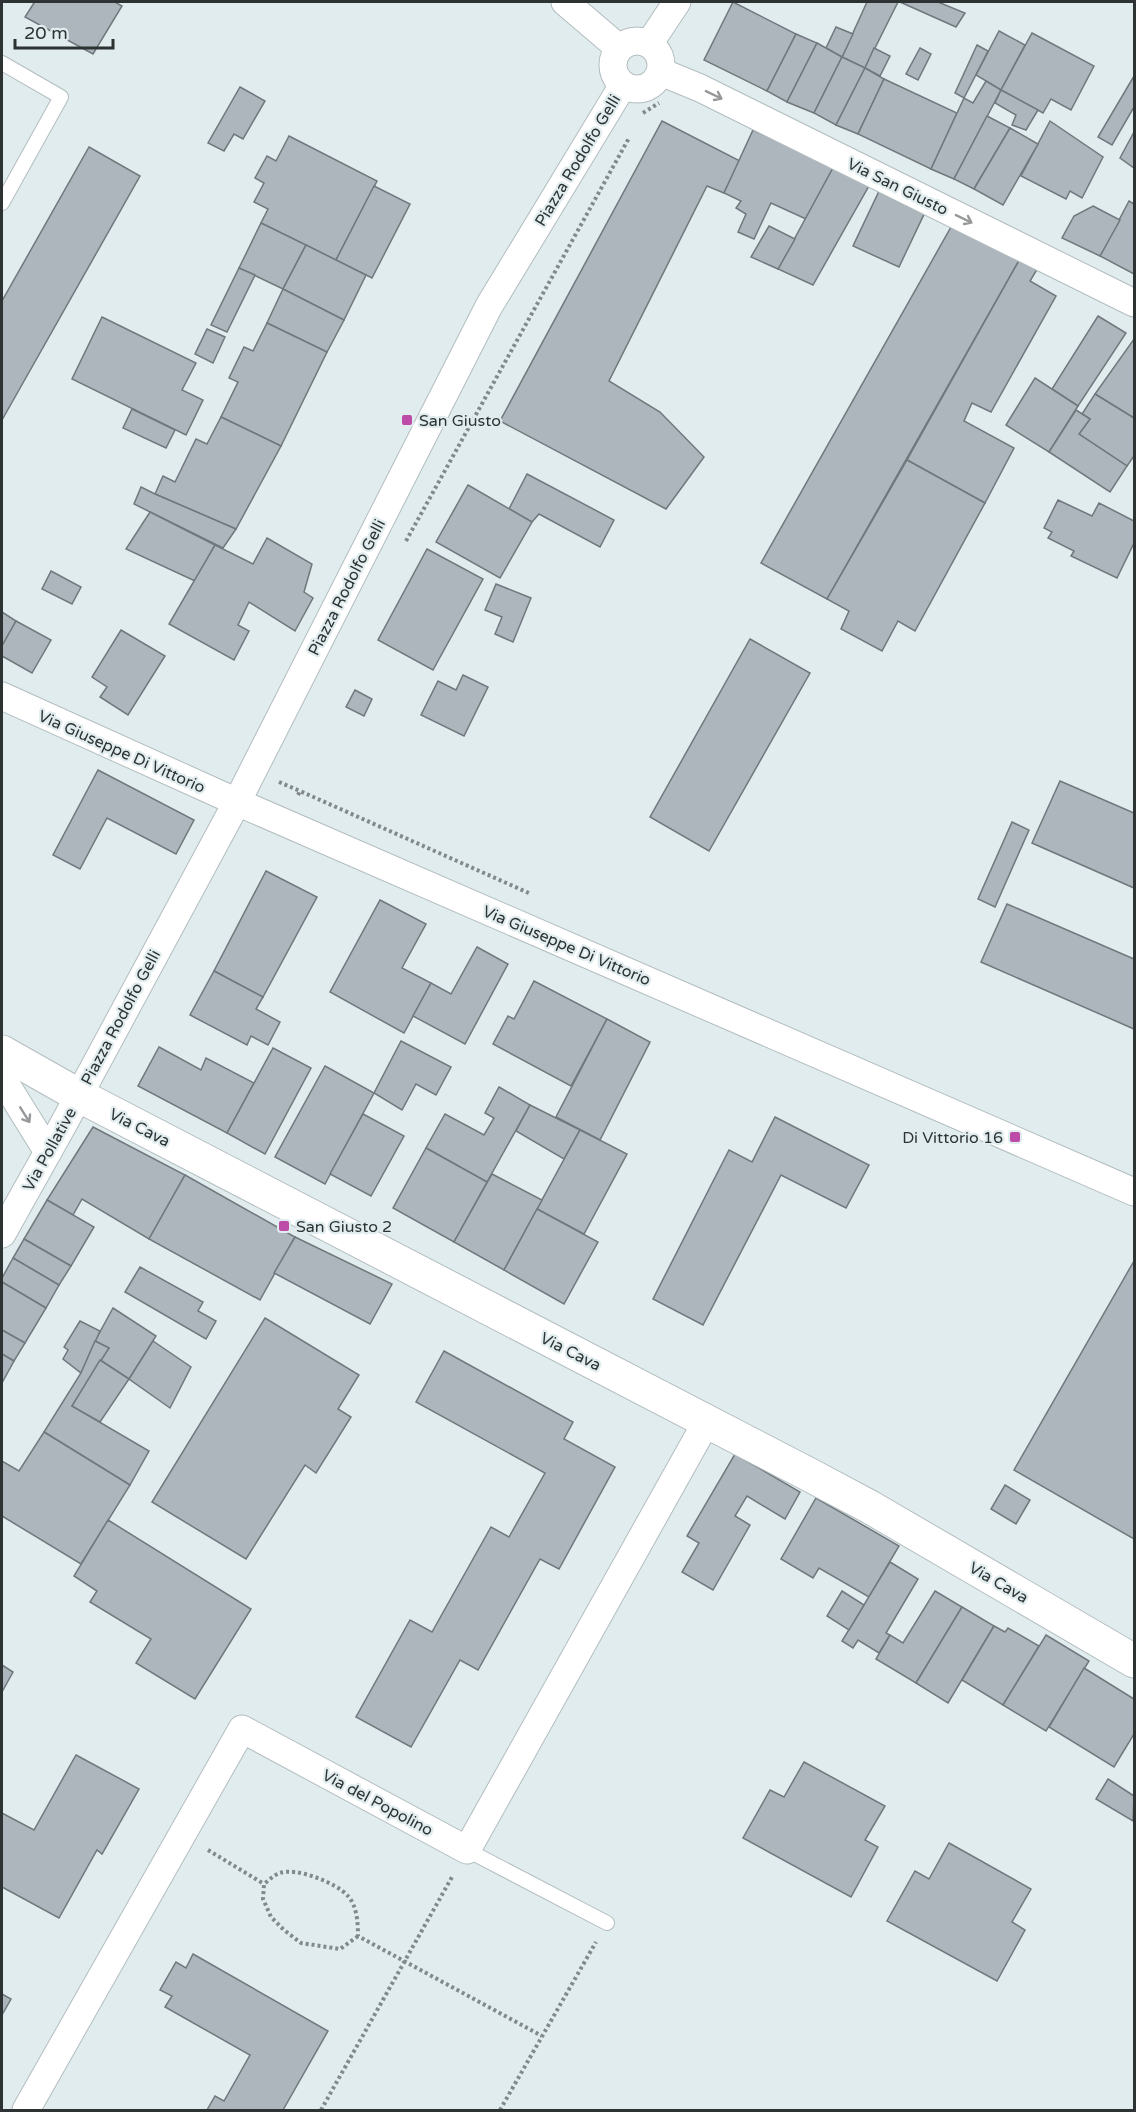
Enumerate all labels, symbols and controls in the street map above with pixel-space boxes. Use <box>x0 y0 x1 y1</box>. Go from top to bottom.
scale bar <box>15 12 112 50</box>
text: 20 m <box>24 22 68 44</box>
one-way arrow <box>705 90 723 101</box>
street label: Piazza Rodolfo Gelli <box>531 91 625 230</box>
street label: Via San Giusto <box>844 154 951 220</box>
one-way arrow <box>955 213 973 225</box>
place label: San Giusto <box>419 411 501 431</box>
marker: San Giusto <box>400 413 414 427</box>
street label: Piazza Rodolfo Gelli <box>304 516 390 659</box>
street label: Via Giuseppe Di Vittorio <box>35 706 208 798</box>
street label: Via Giuseppe Di Vittorio <box>480 901 654 990</box>
street label: Piazza Rodolfo Gelli <box>77 946 165 1089</box>
street label: Via Pollative <box>19 1104 81 1195</box>
street label: Via Cava <box>106 1104 173 1152</box>
one-way arrow <box>19 1106 31 1123</box>
place label: Di Vittorio 16 <box>902 1128 1003 1148</box>
marker: Di Vittorio 16 <box>1008 1130 1022 1144</box>
place label: San Giusto 2 <box>296 1217 392 1237</box>
marker: San Giusto 2 <box>277 1219 291 1233</box>
street label: Via Cava <box>537 1328 604 1376</box>
street label: Via Cava <box>965 1558 1032 1608</box>
street label: Via del Popolino <box>319 1765 436 1841</box>

